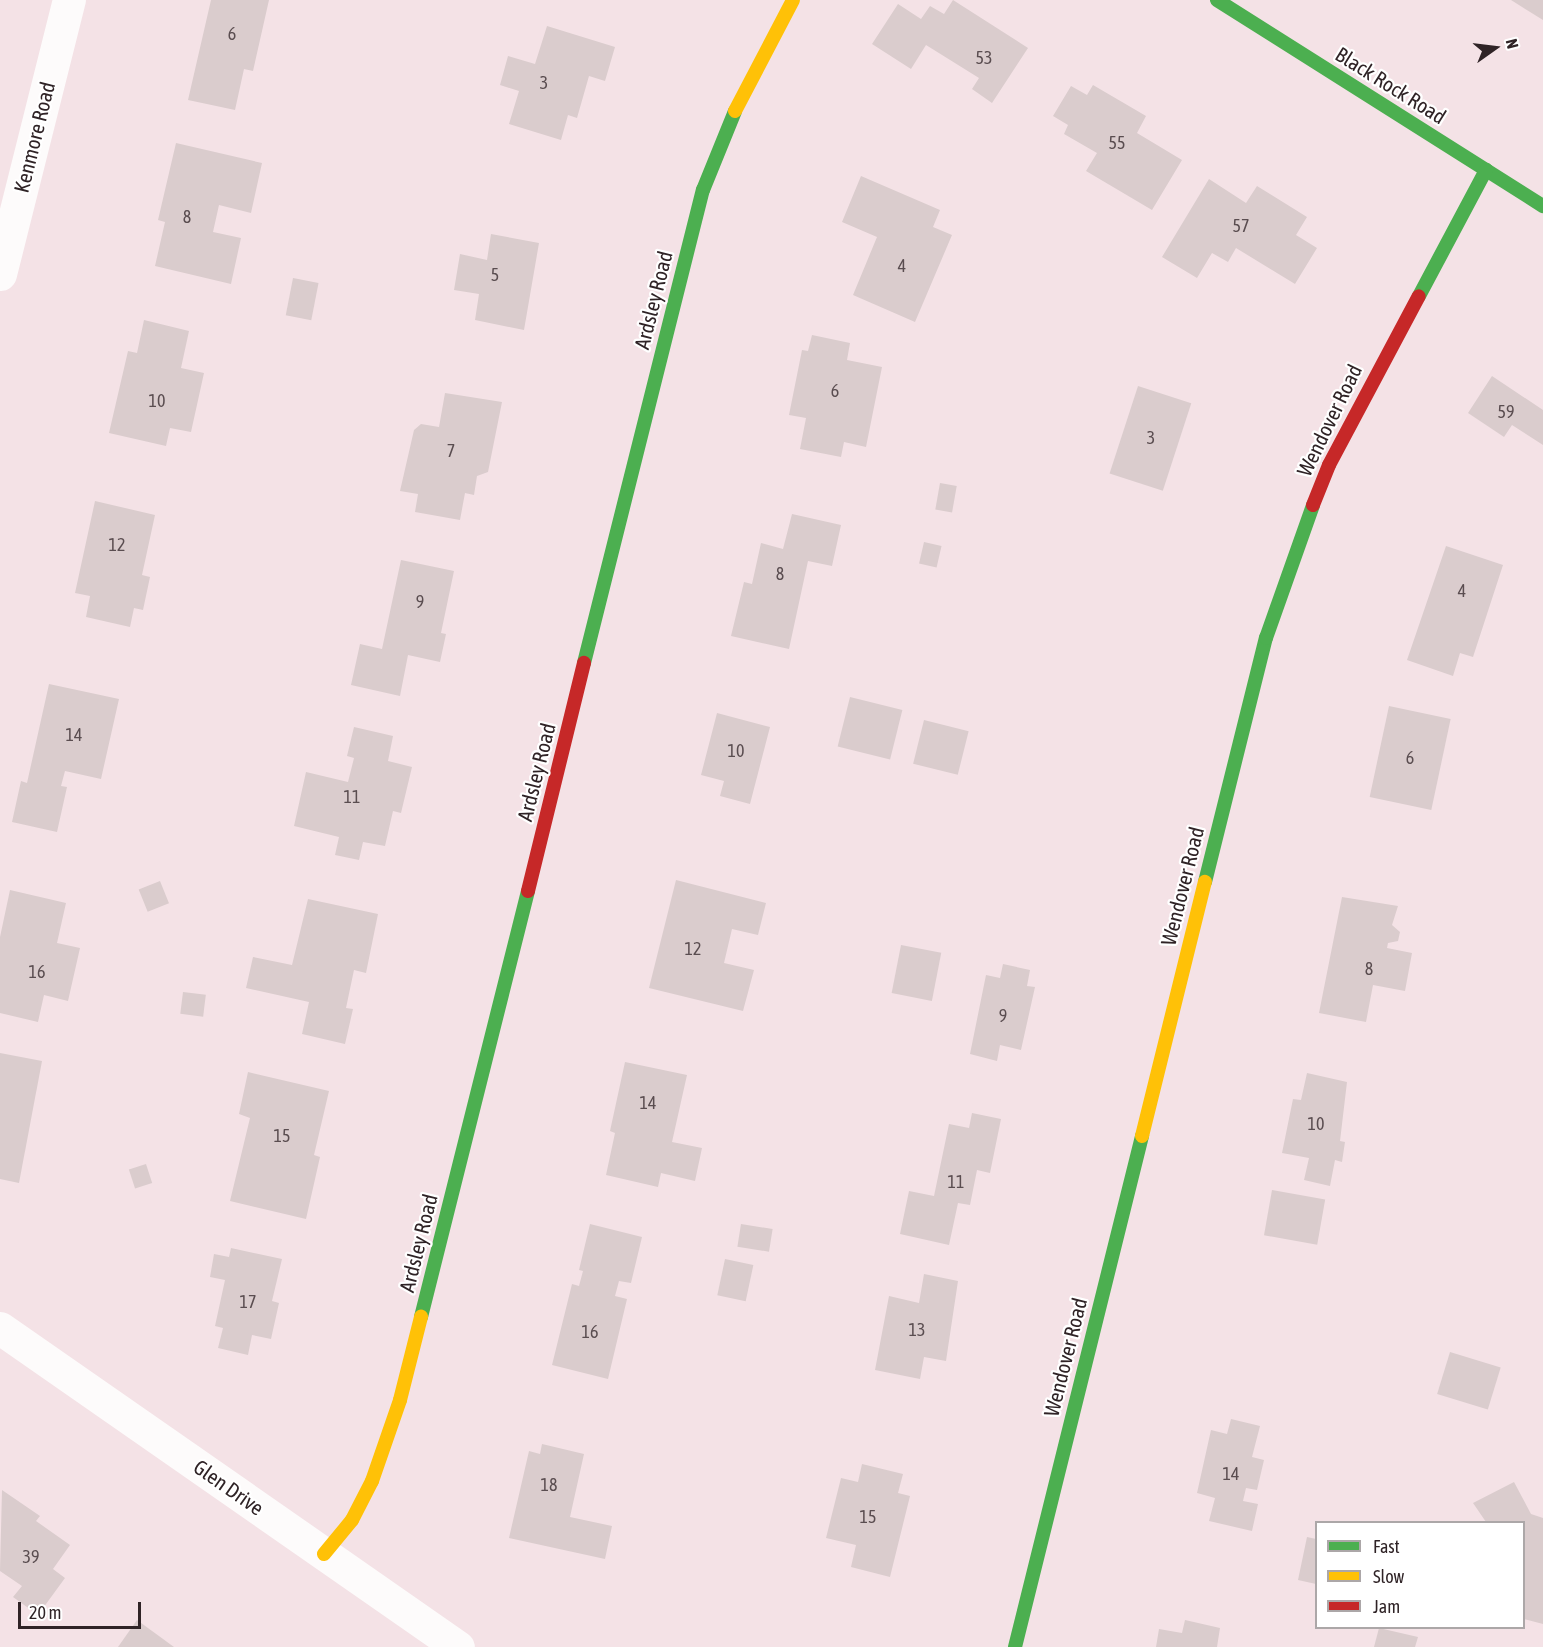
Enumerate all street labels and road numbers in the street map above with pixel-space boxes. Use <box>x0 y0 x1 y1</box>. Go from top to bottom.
street label: Black Rock Road <box>1331 41 1451 129</box>
street label: Kenmore Road <box>8 79 60 195</box>
street label: Ardsley Road <box>629 248 677 352</box>
street label: Wendover Road <box>1291 360 1367 480</box>
street label: Ardsley Road <box>512 720 560 824</box>
street label: Wendover Road <box>1155 824 1209 948</box>
street label: Ardsley Road <box>394 1191 442 1295</box>
street label: Wendover Road <box>1038 1295 1092 1419</box>
street label: Glen Drive <box>189 1454 269 1520</box>

